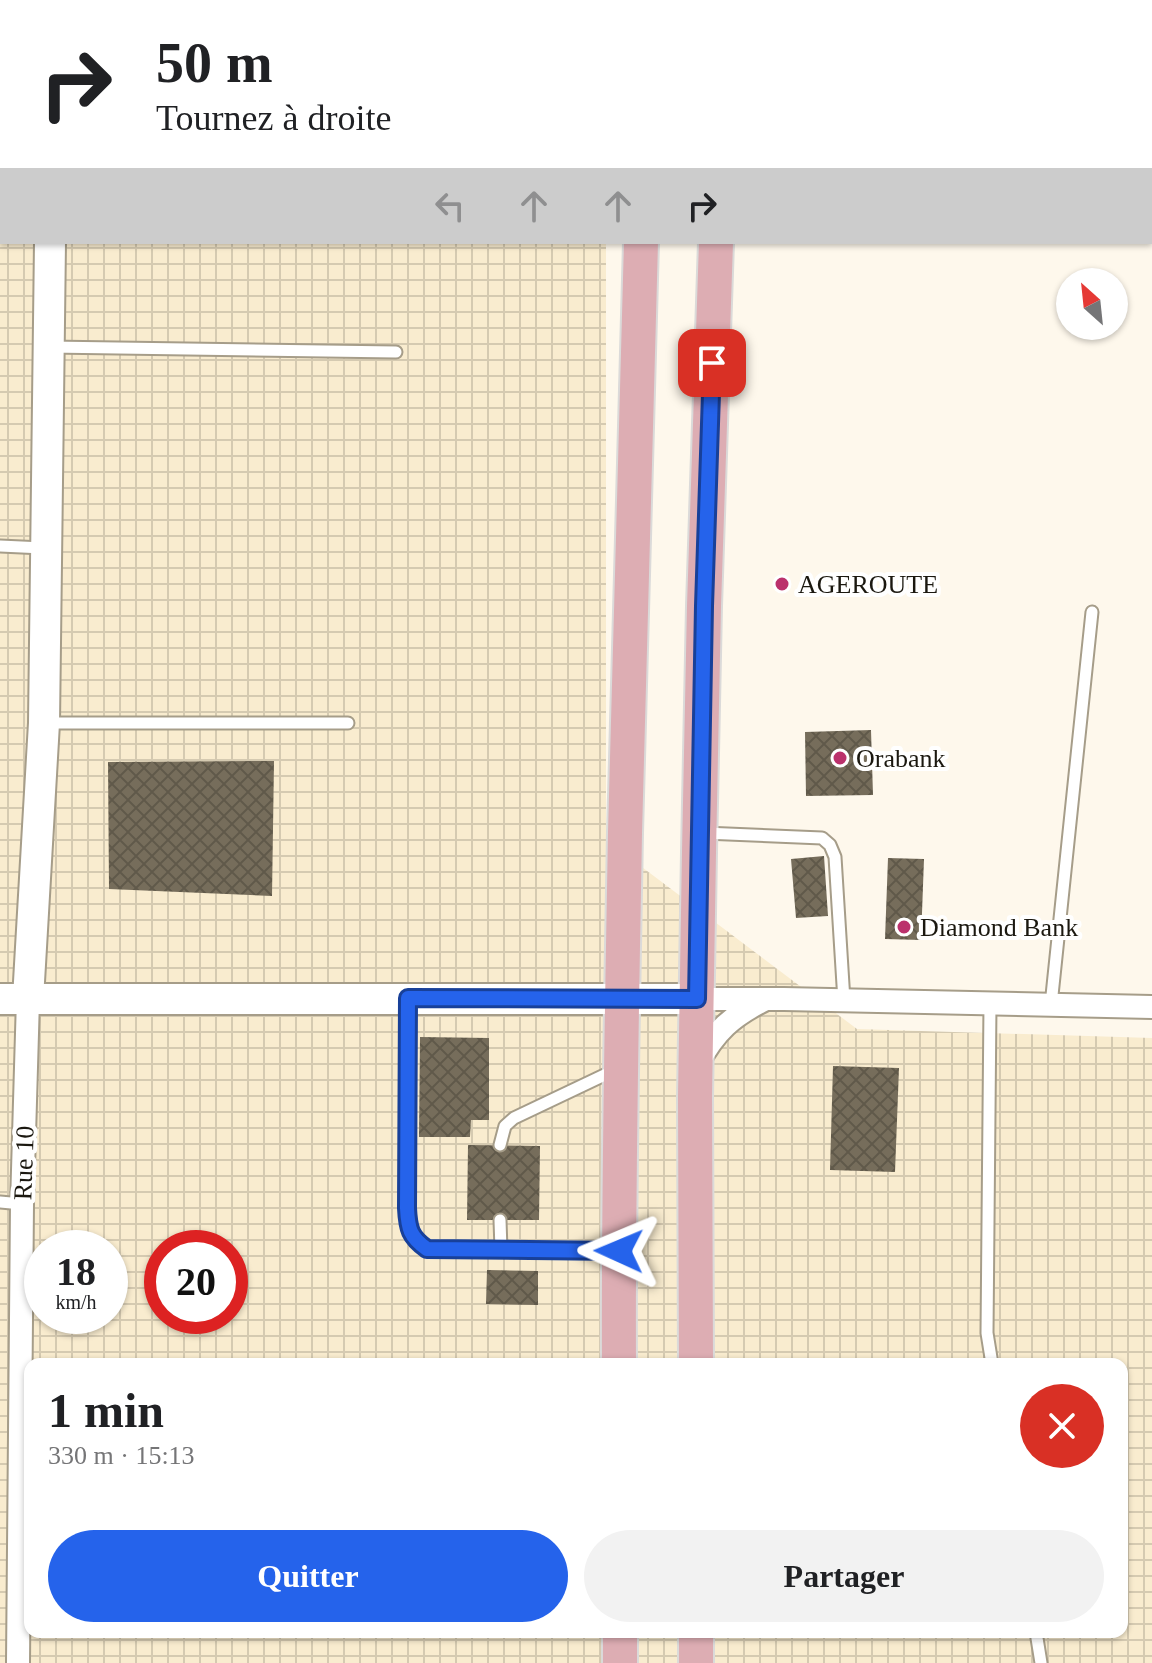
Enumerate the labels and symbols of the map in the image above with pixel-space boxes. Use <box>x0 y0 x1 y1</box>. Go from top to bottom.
north arrow <box>1056 268 1128 340</box>
pin <box>678 329 746 397</box>
place label: AGEROUTE <box>798 570 938 599</box>
marker: AGEROUTE <box>773 575 791 593</box>
place label: Orabank <box>856 744 946 773</box>
marker: Orabank <box>831 749 849 767</box>
place label: Diamond Bank <box>920 913 1078 942</box>
marker: Diamond Bank <box>895 918 913 936</box>
street label: Rue 10 <box>8 1125 40 1201</box>
position arrow <box>577 1209 661 1293</box>
speed limit sign: 20 <box>144 1230 248 1334</box>

